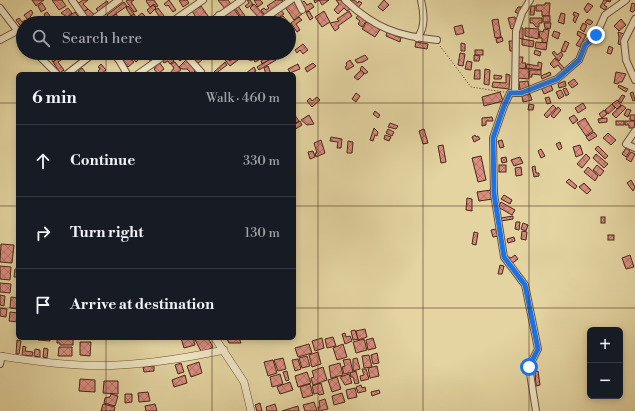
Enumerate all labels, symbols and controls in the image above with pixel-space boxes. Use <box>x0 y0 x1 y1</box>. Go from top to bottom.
search box <box>16 16 296 60</box>
route end <box>587 26 605 44</box>
icon: search <box>30 27 52 49</box>
text: Search here <box>62 29 142 48</box>
text: 6 min <box>32 87 77 109</box>
text: Walk · 460 m <box>206 90 280 106</box>
icon: ahead <box>32 150 54 172</box>
text: Continue <box>70 151 135 170</box>
text: 330 m <box>243 153 280 169</box>
icon: right <box>32 222 54 244</box>
text: Turn right <box>70 223 144 242</box>
text: 130 m <box>245 225 280 241</box>
icon: arrive <box>32 294 54 316</box>
text: Arrive at destination <box>70 295 214 314</box>
map controls <box>587 327 623 399</box>
button: + <box>587 327 623 363</box>
route start <box>520 358 538 376</box>
button: − <box>587 363 623 399</box>

